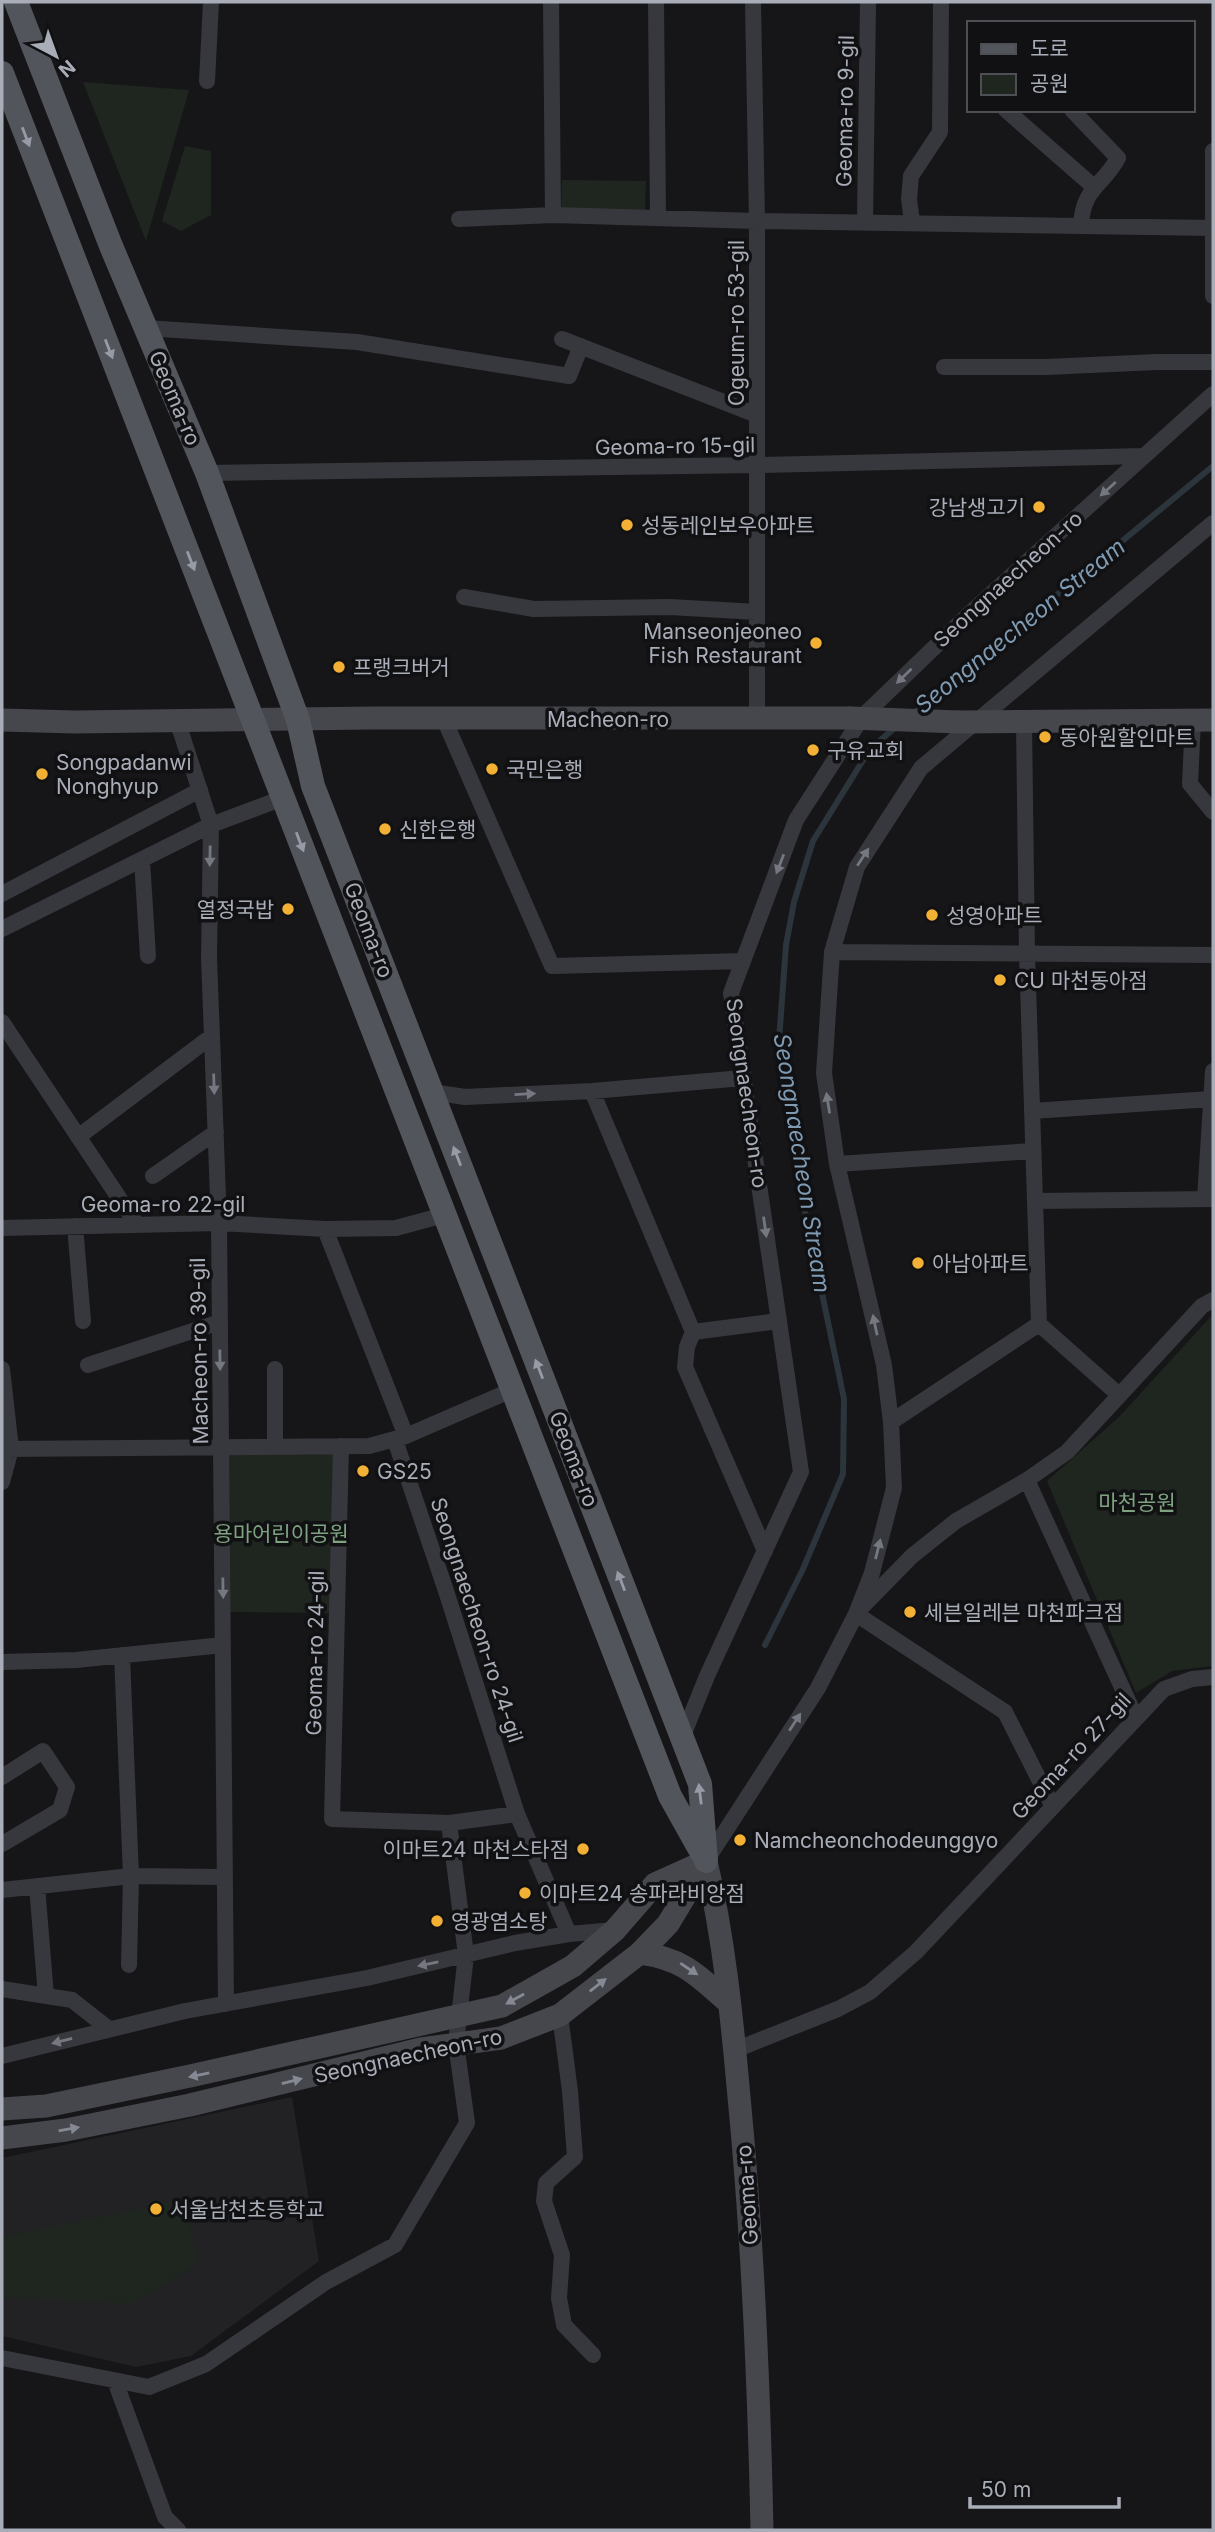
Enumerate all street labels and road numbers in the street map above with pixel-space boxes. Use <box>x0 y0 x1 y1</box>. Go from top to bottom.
street label: Geoma-ro 9-gil <box>831 35 859 187</box>
street label: Ogeum-ro 53-gil <box>724 240 749 406</box>
street label: Geoma-ro <box>144 347 206 449</box>
street label: Geoma-ro 15-gil <box>595 432 755 460</box>
street label: Seongnaecheon-ro <box>928 506 1088 652</box>
street label: Macheon-ro <box>547 707 669 732</box>
street label: Geoma-ro <box>339 879 399 981</box>
street label: Seongnaecheon-ro <box>721 996 773 1190</box>
street label: Geoma-ro 22-gil <box>81 1192 245 1217</box>
street label: Macheon-ro 39-gil <box>185 1257 213 1445</box>
street label: Geoma-ro <box>544 1408 604 1510</box>
street label: Seongnaecheon-ro 24-gil <box>426 1494 528 1746</box>
street label: Geoma-ro 24-gil <box>301 1570 329 1736</box>
street label: Geoma-ro 27-gil <box>1006 1688 1136 1824</box>
street label: Seongnaecheon-ro <box>312 2024 504 2088</box>
street label: Geoma-ro <box>731 2144 763 2246</box>

